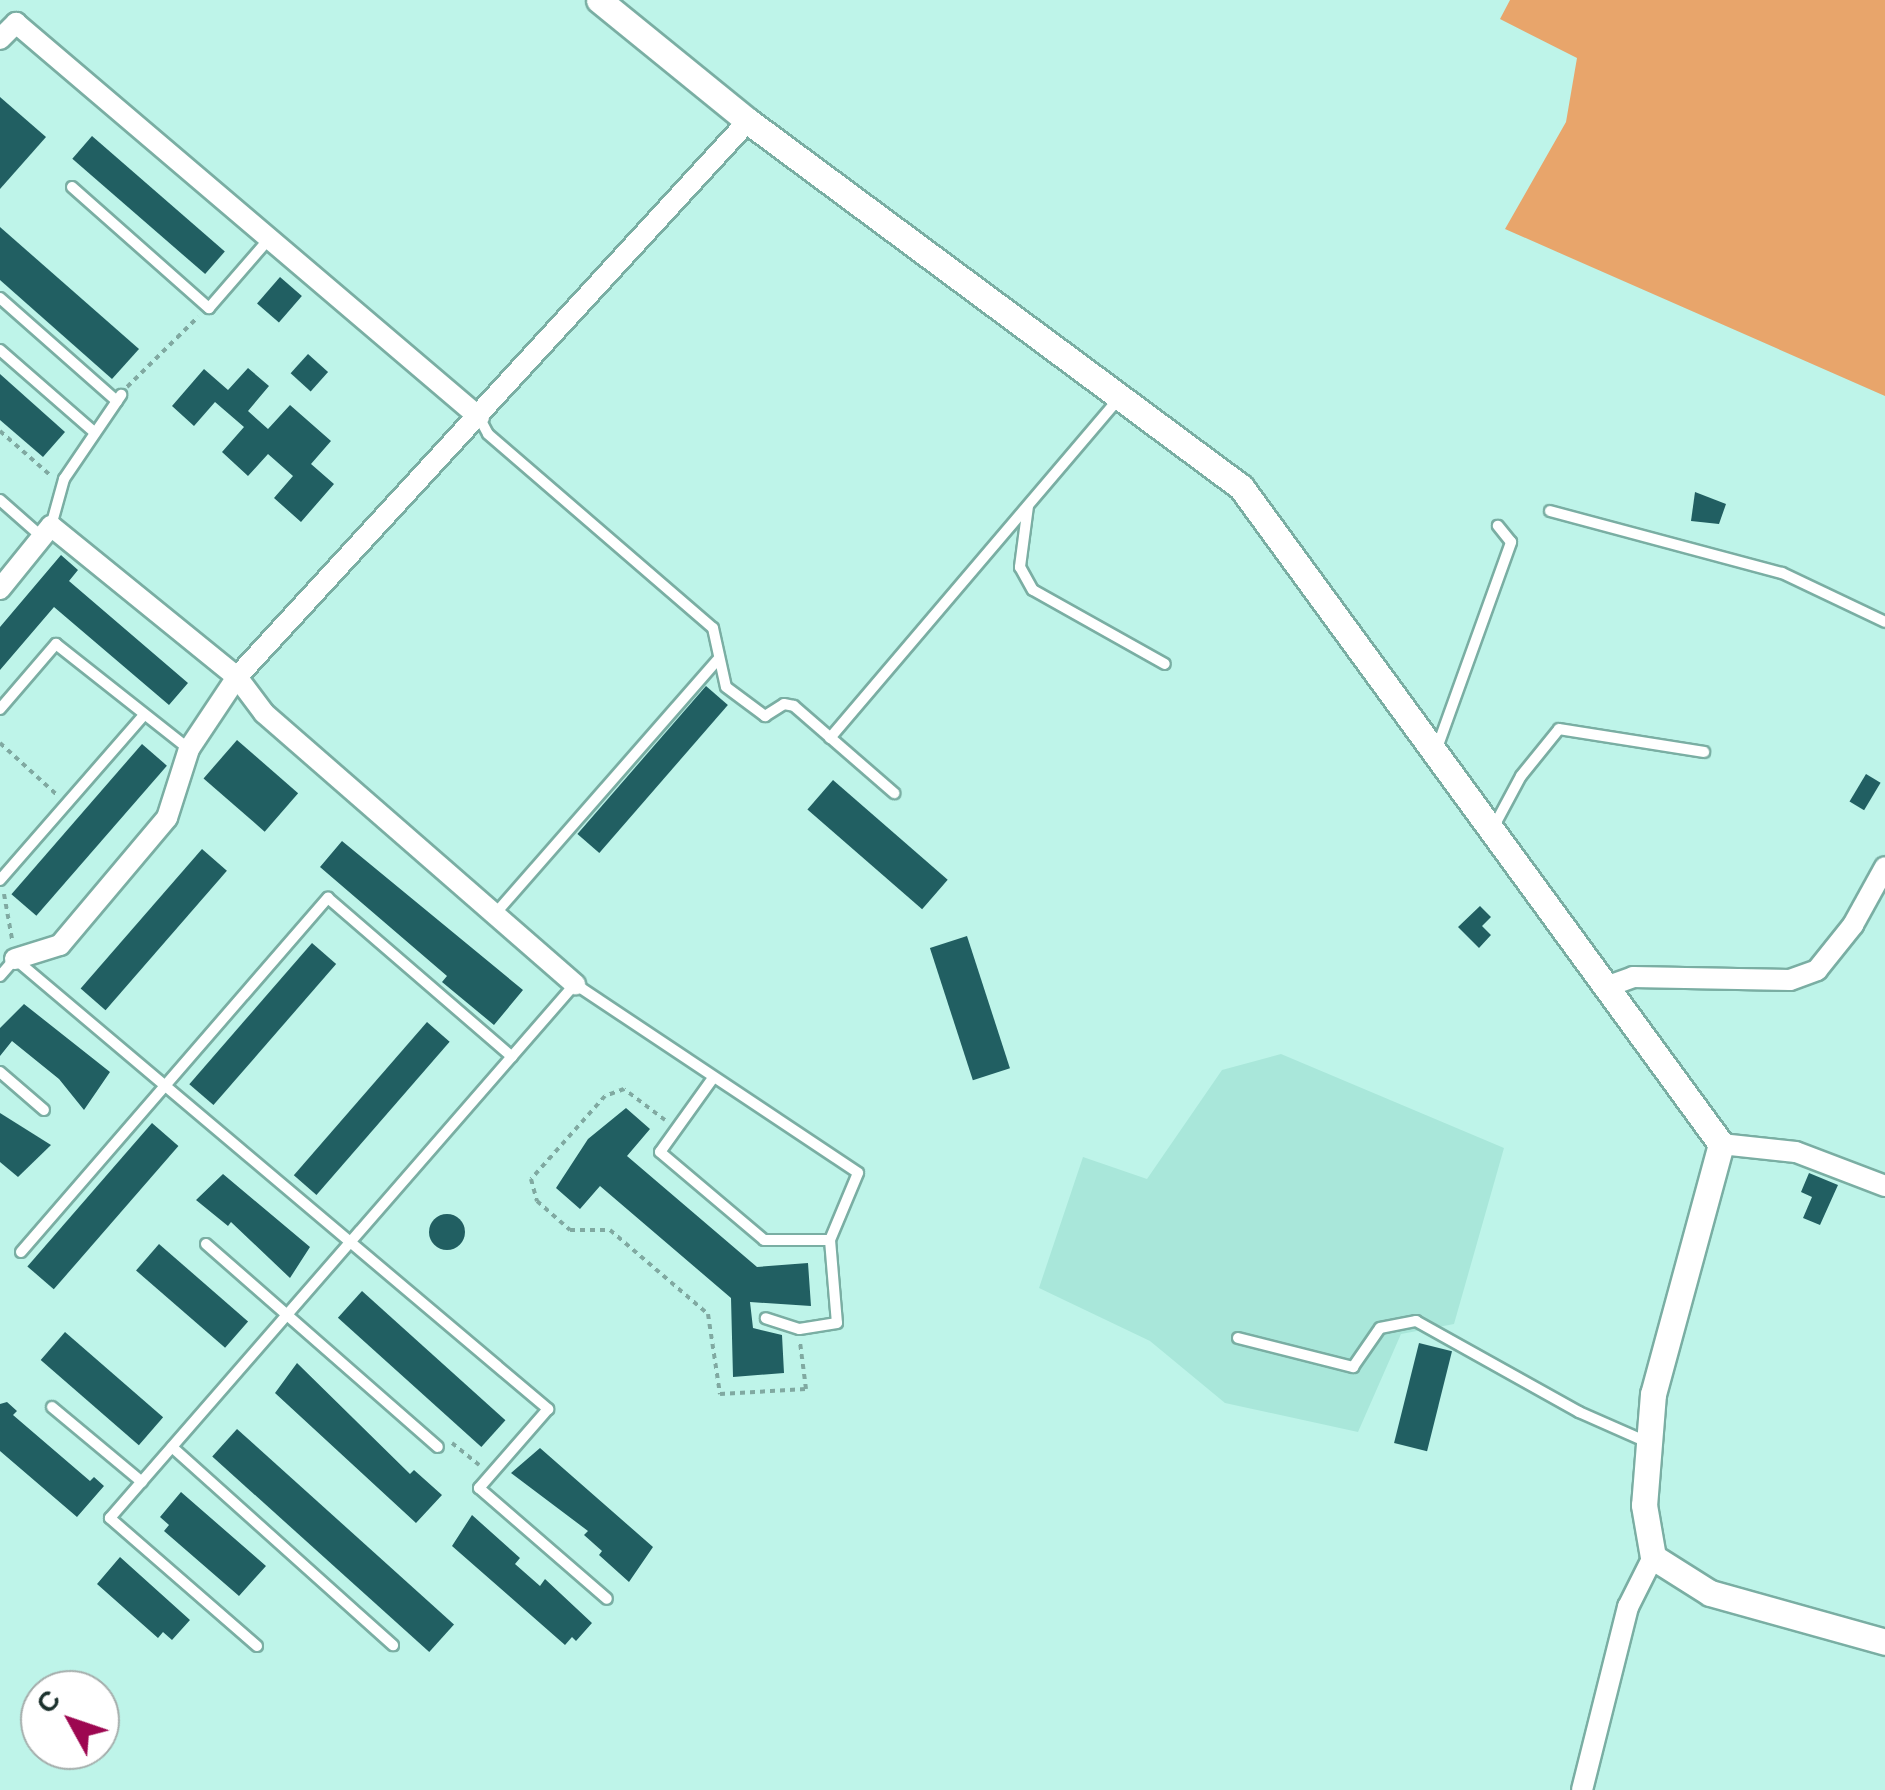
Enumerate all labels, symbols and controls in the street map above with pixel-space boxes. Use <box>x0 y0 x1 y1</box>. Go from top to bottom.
north arrow <box>20 1670 120 1770</box>
text: С <box>27 1682 69 1721</box>

